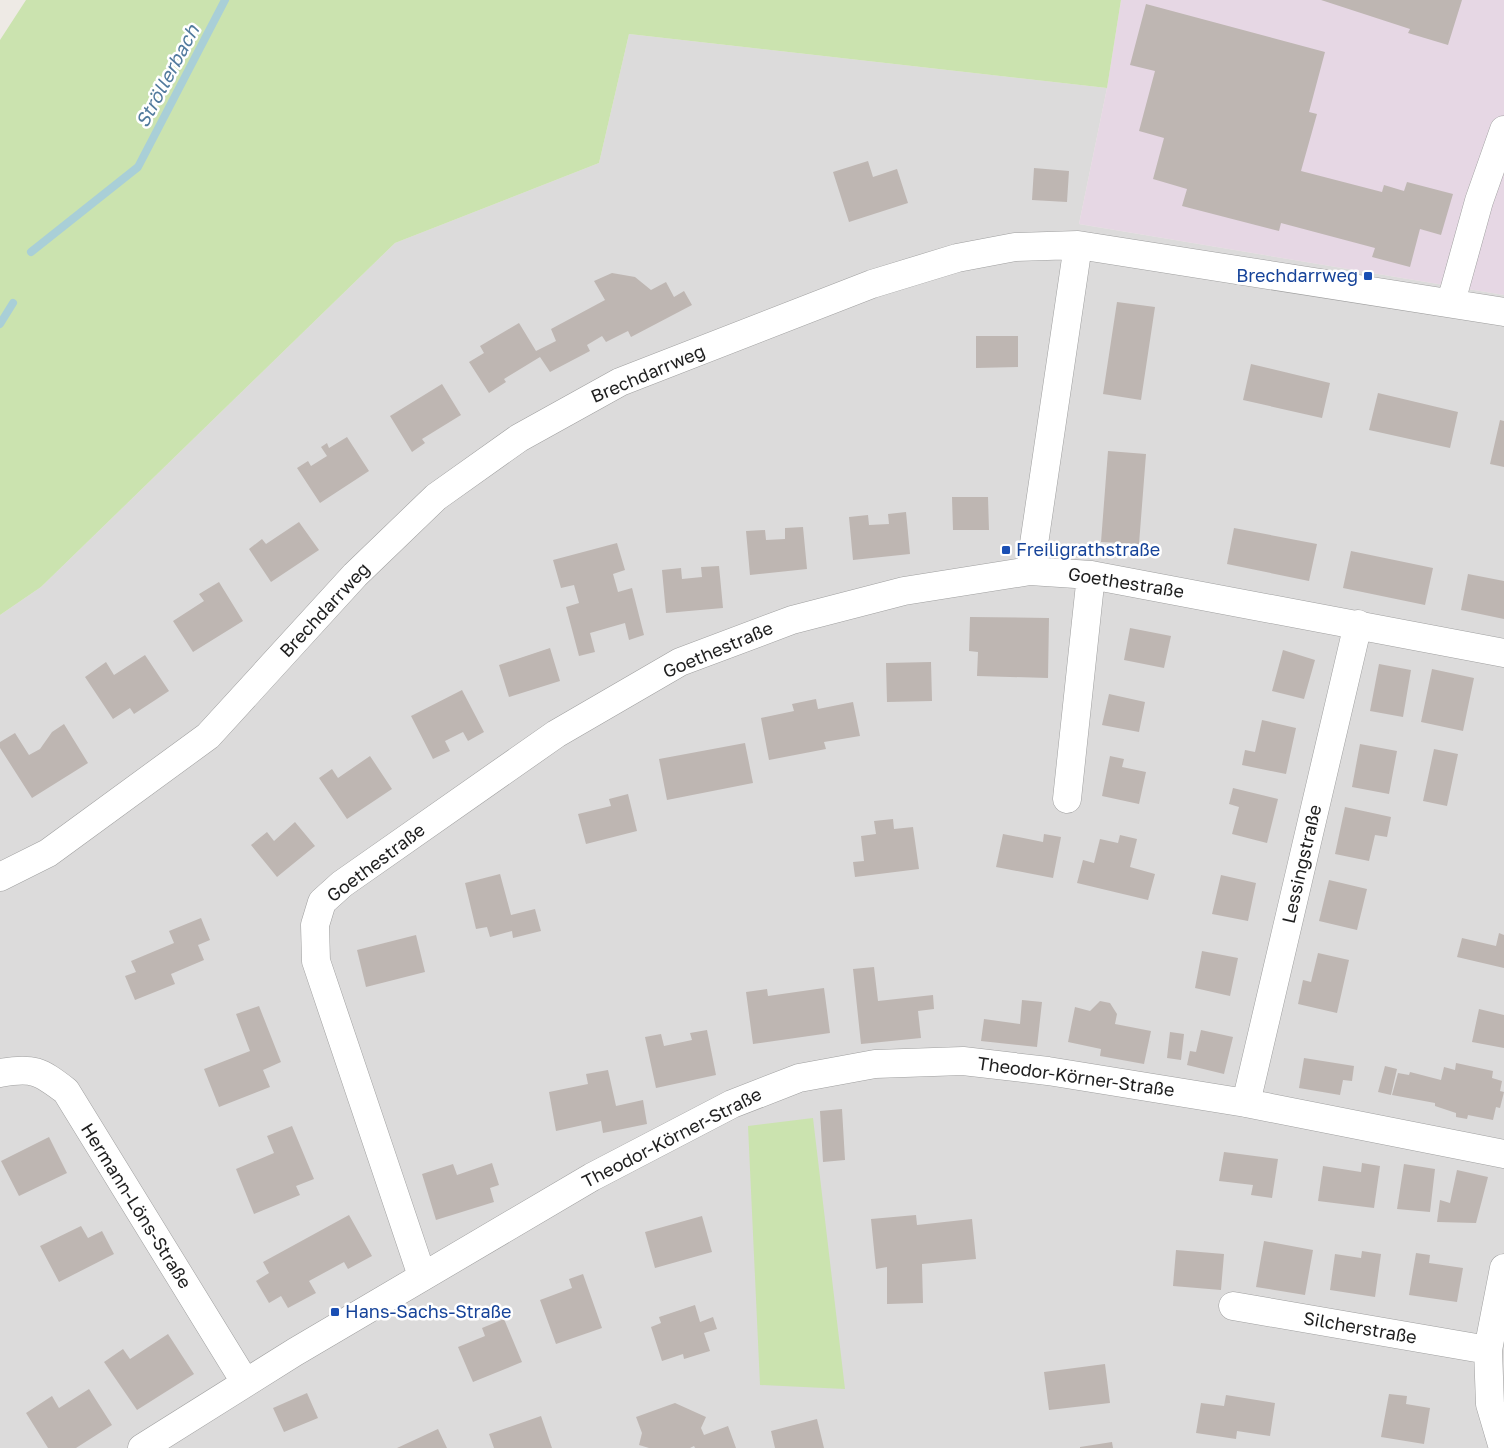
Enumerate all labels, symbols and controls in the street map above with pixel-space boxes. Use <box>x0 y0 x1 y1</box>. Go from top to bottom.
water label: Ströllerbach <box>130 19 204 131</box>
place label: Brechdarrweg <box>1236 264 1358 286</box>
marker: Brechdarrweg <box>1362 270 1374 282</box>
street label: Brechdarrweg <box>587 339 708 407</box>
place label: Freiligrathstraße <box>1016 538 1160 560</box>
marker: Freiligrathstraße <box>1000 544 1012 556</box>
street label: Brechdarrweg <box>275 557 374 661</box>
street label: Goethestraße <box>1067 562 1186 602</box>
street label: Goethestraße <box>659 616 776 682</box>
street label: Lessingstraße <box>1277 802 1325 925</box>
street label: Goethestraße <box>322 818 429 906</box>
street label: Theodor-Körner-Straße <box>976 1051 1176 1101</box>
street label: Theodor-Körner-Straße <box>578 1082 765 1192</box>
street label: Hermann-Löns-Straße <box>77 1119 197 1292</box>
place label: Hans-Sachs-Straße <box>345 1300 512 1322</box>
marker: Hans-Sachs-Straße <box>329 1306 341 1318</box>
street label: Silcherstraße <box>1302 1306 1419 1348</box>

